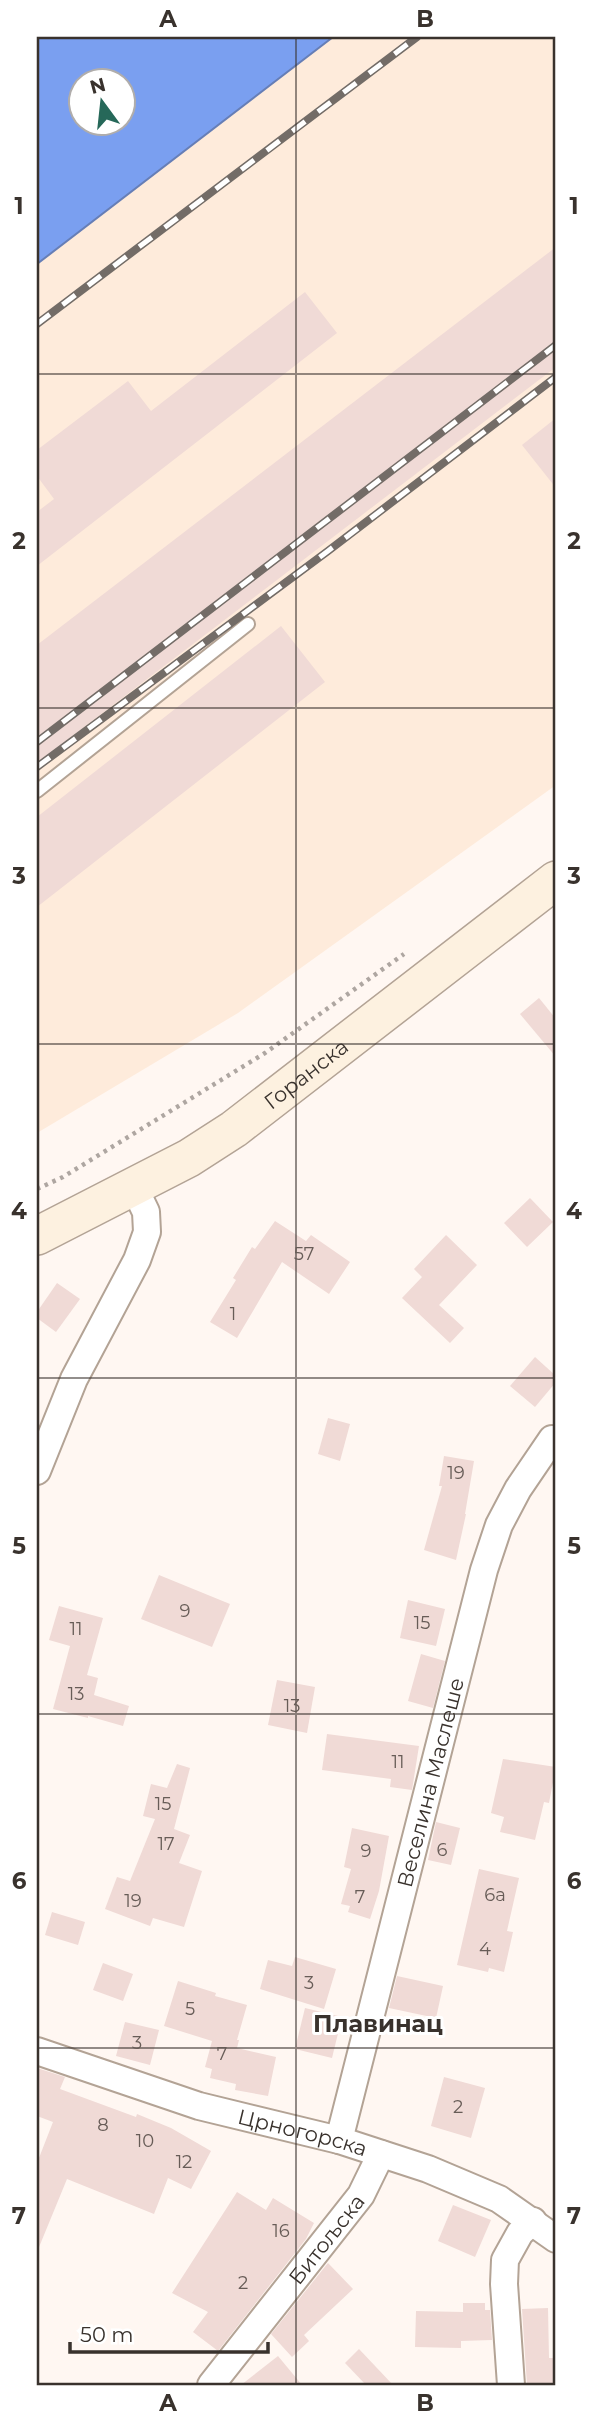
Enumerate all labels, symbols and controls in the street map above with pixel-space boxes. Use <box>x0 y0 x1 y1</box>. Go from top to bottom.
text: A <box>158 5 177 33</box>
text: B <box>416 5 434 33</box>
north arrow <box>66 66 136 136</box>
text: N <box>87 73 108 99</box>
text: 1 <box>14 192 24 220</box>
text: 1 <box>569 192 579 220</box>
text: 2 <box>12 527 26 555</box>
text: 2 <box>567 527 581 555</box>
text: 3 <box>11 862 26 890</box>
text: 3 <box>566 862 581 890</box>
street label: Горанска <box>259 1033 353 1114</box>
text: 4 <box>11 1197 27 1225</box>
text: 4 <box>566 1197 582 1225</box>
house number: 57 <box>294 1243 314 1265</box>
house number: 1 <box>230 1303 236 1325</box>
house number: 19 <box>447 1462 465 1484</box>
text: 5 <box>12 1532 26 1560</box>
text: 5 <box>567 1532 581 1560</box>
house number: 9 <box>180 1600 191 1622</box>
house number: 15 <box>414 1612 430 1634</box>
house number: 11 <box>70 1618 83 1640</box>
street label: Веселина Маслеше <box>391 1675 469 1890</box>
house number: 13 <box>68 1683 84 1705</box>
house number: 13 <box>284 1695 300 1717</box>
house number: 11 <box>392 1751 405 1773</box>
house number: 15 <box>155 1793 171 1815</box>
house number: 17 <box>157 1833 175 1855</box>
house number: 6 <box>437 1839 448 1861</box>
house number: 9 <box>361 1840 372 1862</box>
text: 6 <box>12 1867 27 1895</box>
text: 6 <box>567 1867 582 1895</box>
house number: 6a <box>484 1884 506 1906</box>
house number: 7 <box>355 1886 365 1908</box>
house number: 19 <box>124 1890 142 1912</box>
house number: 4 <box>479 1938 491 1960</box>
house number: 3 <box>304 1972 314 1994</box>
house number: 5 <box>185 1998 195 2020</box>
district label: Плавинац <box>313 2009 443 2038</box>
house number: 3 <box>132 2032 142 2054</box>
house number: 7 <box>217 2043 227 2065</box>
house number: 2 <box>453 2096 463 2118</box>
street label: Црногорска <box>235 2103 371 2161</box>
house number: 8 <box>97 2114 109 2136</box>
house number: 10 <box>136 2130 154 2152</box>
house number: 12 <box>176 2151 192 2173</box>
street label: Битољска <box>283 2189 369 2289</box>
text: 7 <box>12 2202 26 2230</box>
text: 7 <box>567 2202 581 2230</box>
house number: 16 <box>272 2220 290 2242</box>
house number: 2 <box>238 2272 248 2294</box>
scale bar <box>70 2310 268 2354</box>
text: 50 m <box>80 2322 134 2347</box>
text: A <box>158 2389 177 2417</box>
text: B <box>416 2389 434 2417</box>

